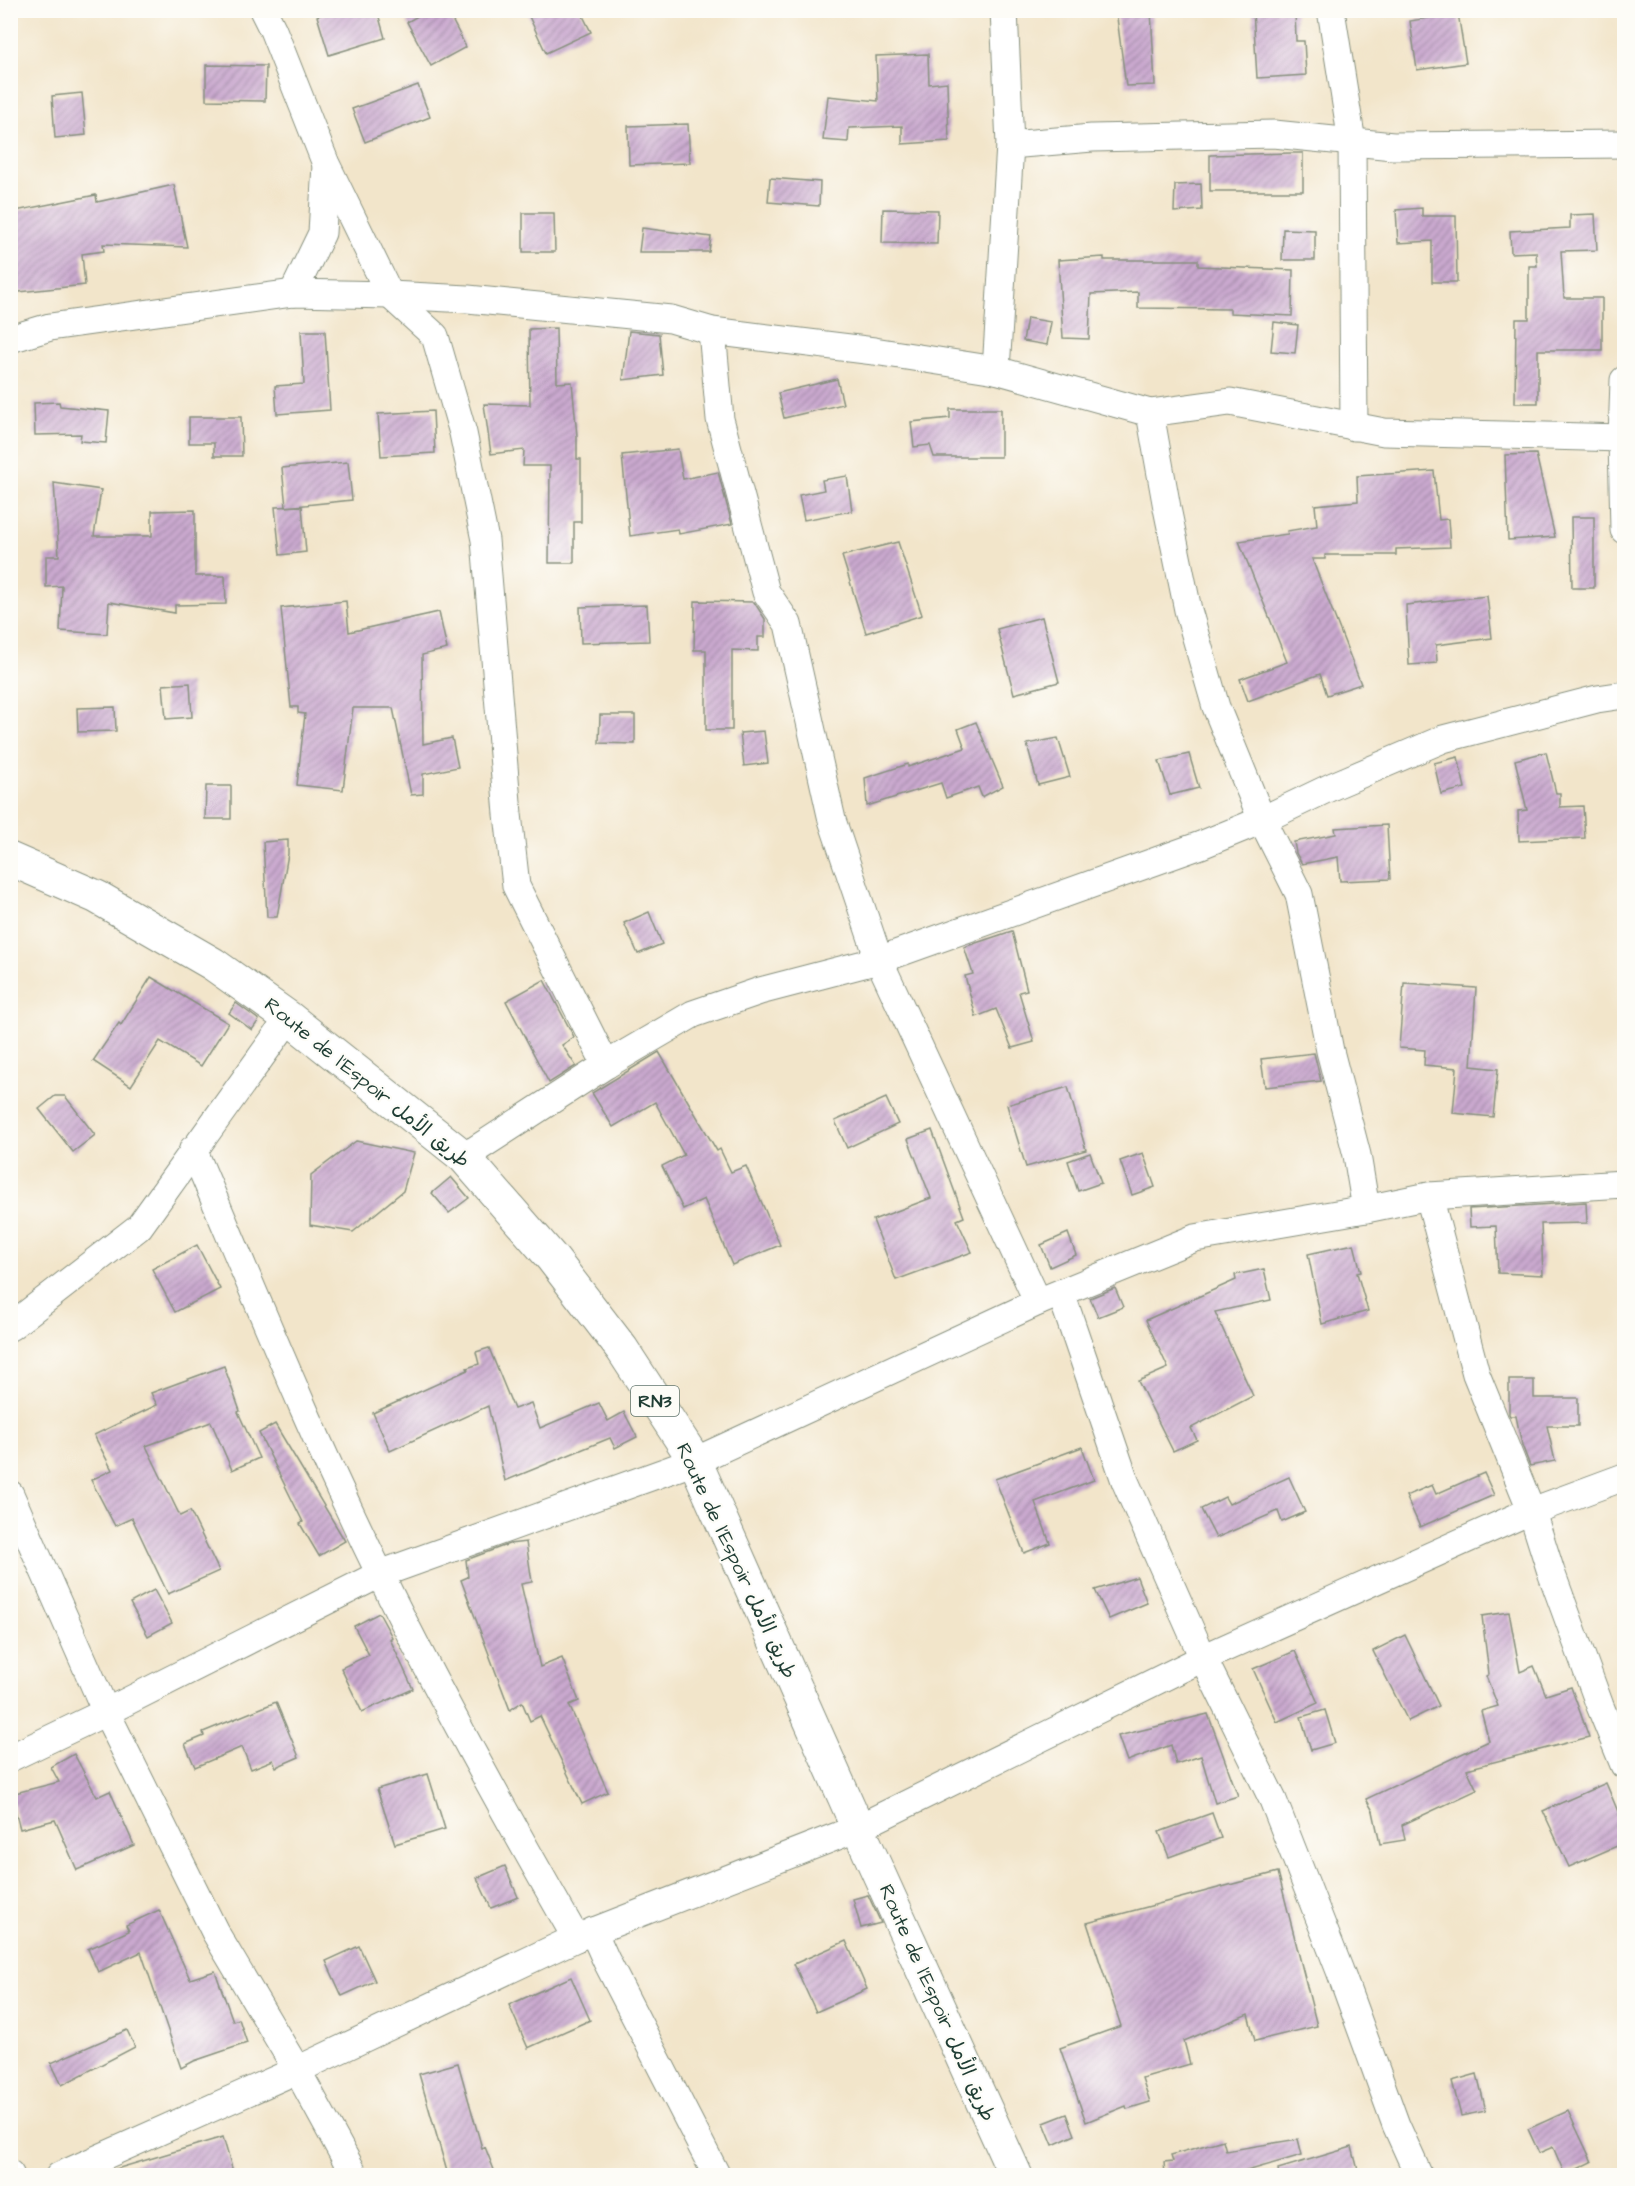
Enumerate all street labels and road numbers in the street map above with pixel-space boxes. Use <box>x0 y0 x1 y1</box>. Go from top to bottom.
street label: Route de l’Espoir طريق الأمل <box>258 991 476 1175</box>
road number: RN3 <box>631 1386 679 1416</box>
street label: Route de l’Espoir طريق الأمل <box>669 1439 803 1683</box>
street label: Route de l’Espoir طريق الأمل <box>872 1880 1002 2126</box>

